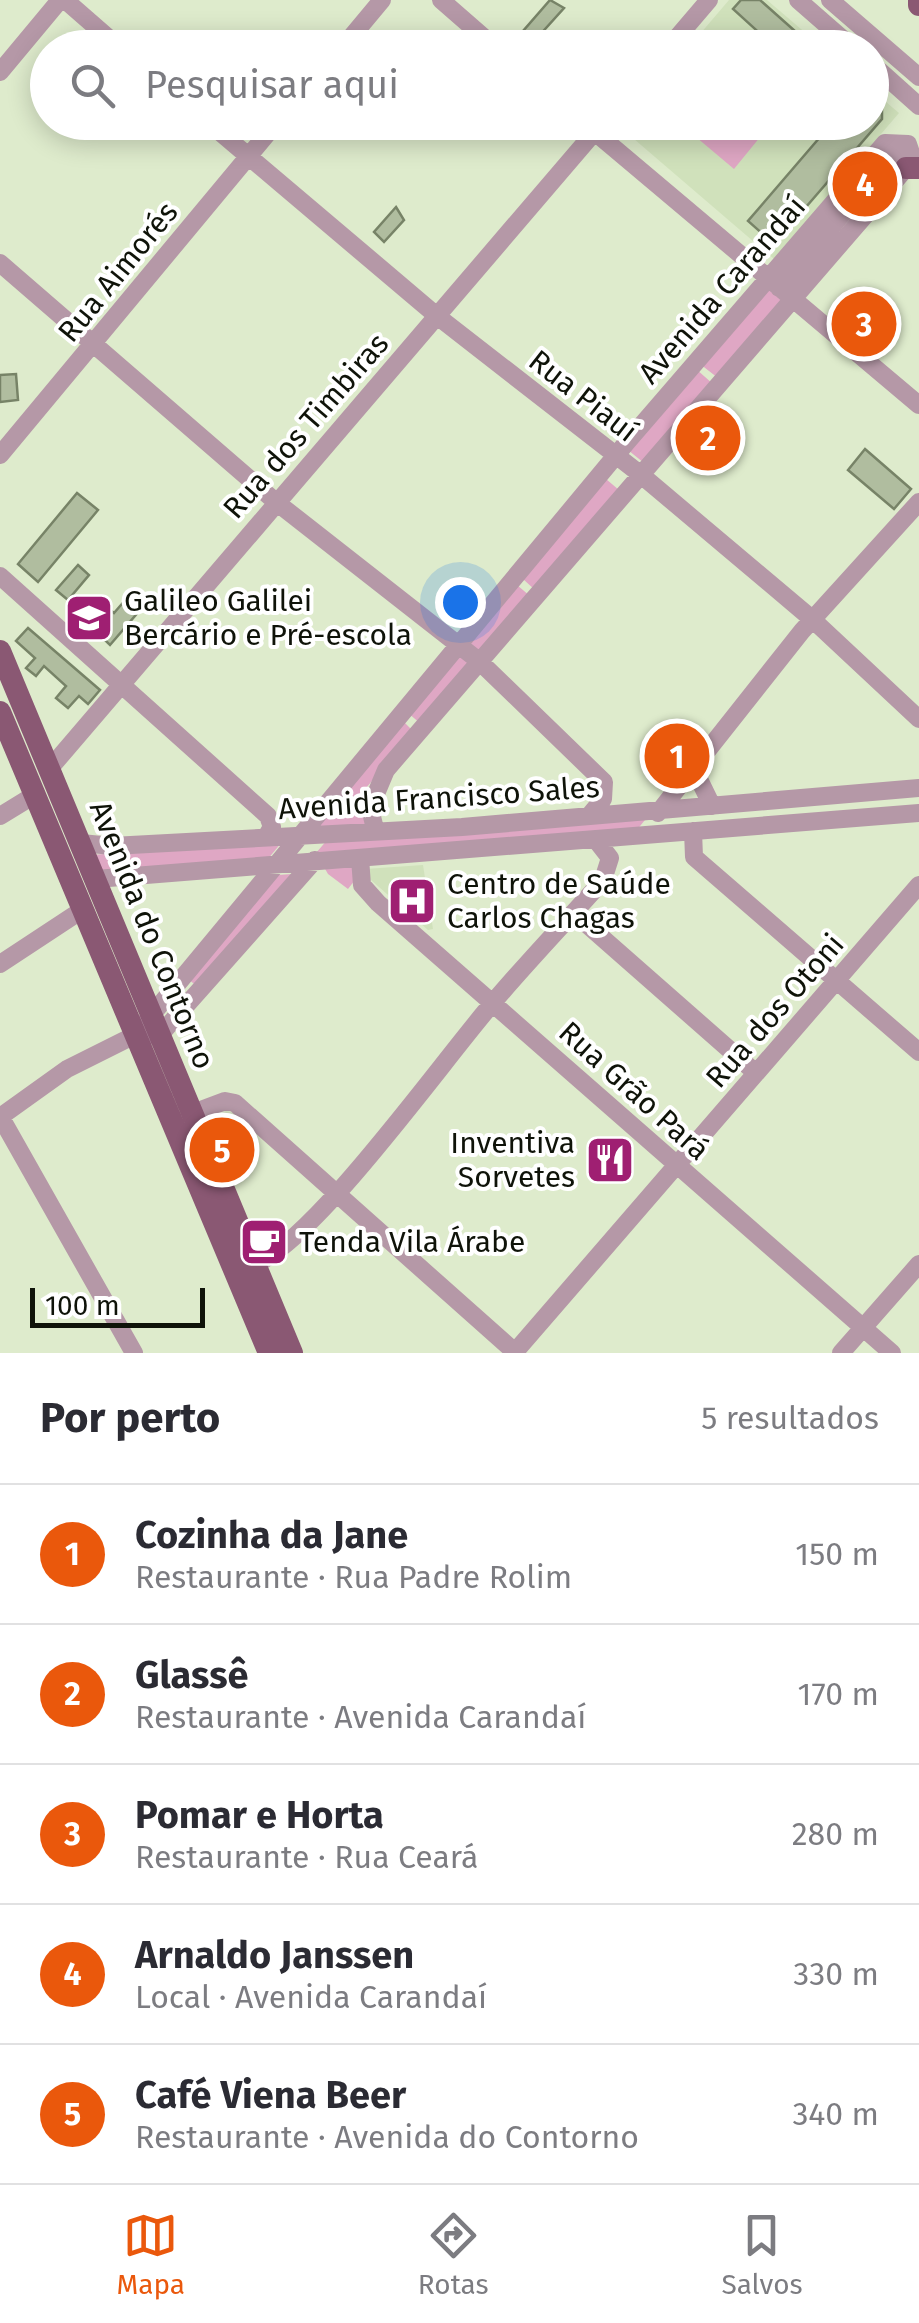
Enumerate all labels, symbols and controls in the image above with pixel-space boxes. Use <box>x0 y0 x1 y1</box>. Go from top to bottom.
search box <box>30 30 889 140</box>
icon: search <box>65 58 120 113</box>
text: Pesquisar aqui <box>145 62 399 108</box>
pin: 4 <box>832 146 898 222</box>
street label: Avenida Carandaí <box>631 189 813 391</box>
street label: Rua Aimorés <box>51 195 185 349</box>
pin: 3 <box>832 286 896 362</box>
street label: Rua dos Timbiras <box>216 326 396 526</box>
street label: Rua Piauí <box>521 342 645 450</box>
pin: 2 <box>676 400 740 476</box>
your location <box>435 577 486 628</box>
place label: Galileo Galilei Bercário e Pré-escola <box>124 583 412 653</box>
school or university icon: Galileo Galilei Bercário e Pré-escola <box>63 592 115 644</box>
pin: 1 <box>644 718 710 794</box>
street label: Avenida Francisco Sales <box>277 769 601 827</box>
street label: Avenida do Contorno <box>82 796 222 1074</box>
place label: Centro de Saúde Carlos Chagas <box>447 866 671 936</box>
hospital icon: Centro de Saúde Carlos Chagas <box>386 875 438 927</box>
street label: Rua dos Otoni <box>698 927 852 1095</box>
street label: Rua Grão Pará <box>551 1014 717 1168</box>
pin: 5 <box>190 1112 254 1188</box>
place label: Inventiva Sorvetes <box>450 1125 575 1195</box>
restaurant icon: Inventiva Sorvetes <box>584 1134 636 1186</box>
cafe icon: Tenda Vila Árabe <box>238 1216 290 1268</box>
place label: Tenda Vila Árabe <box>299 1224 525 1260</box>
scale bar <box>30 1283 205 1328</box>
text: 100 m <box>45 1289 120 1322</box>
text: Por perto <box>40 1393 220 1443</box>
text: 5 resultados <box>701 1399 879 1437</box>
text: Cozinha da Jane <box>135 1512 408 1558</box>
text: 1 <box>65 1535 80 1573</box>
text: 150 m <box>795 1535 879 1573</box>
text: Restaurante · Rua Padre Rolim <box>135 1558 572 1596</box>
text: Glassê <box>135 1652 248 1698</box>
text: 2 <box>64 1675 81 1713</box>
text: 170 m <box>798 1675 879 1713</box>
text: Restaurante · Avenida Carandaí <box>135 1698 586 1736</box>
text: Pomar e Horta <box>135 1792 384 1838</box>
text: 3 <box>64 1815 81 1853</box>
text: 280 m <box>792 1815 879 1853</box>
text: Restaurante · Rua Ceará <box>135 1838 479 1876</box>
text: Arnaldo Janssen <box>135 1932 414 1978</box>
text: 4 <box>63 1955 82 1993</box>
text: 330 m <box>793 1955 879 1993</box>
text: Local · Avenida Carandaí <box>135 1978 487 2016</box>
text: Café Viena Beer <box>135 2072 406 2118</box>
text: 5 <box>64 2095 81 2133</box>
text: 340 m <box>792 2095 879 2133</box>
text: Restaurante · Avenida do Contorno <box>135 2118 639 2156</box>
tab: Mapa <box>116 2208 185 2301</box>
tab: Rotas <box>418 2208 489 2301</box>
tab: Salvos <box>721 2208 803 2301</box>

